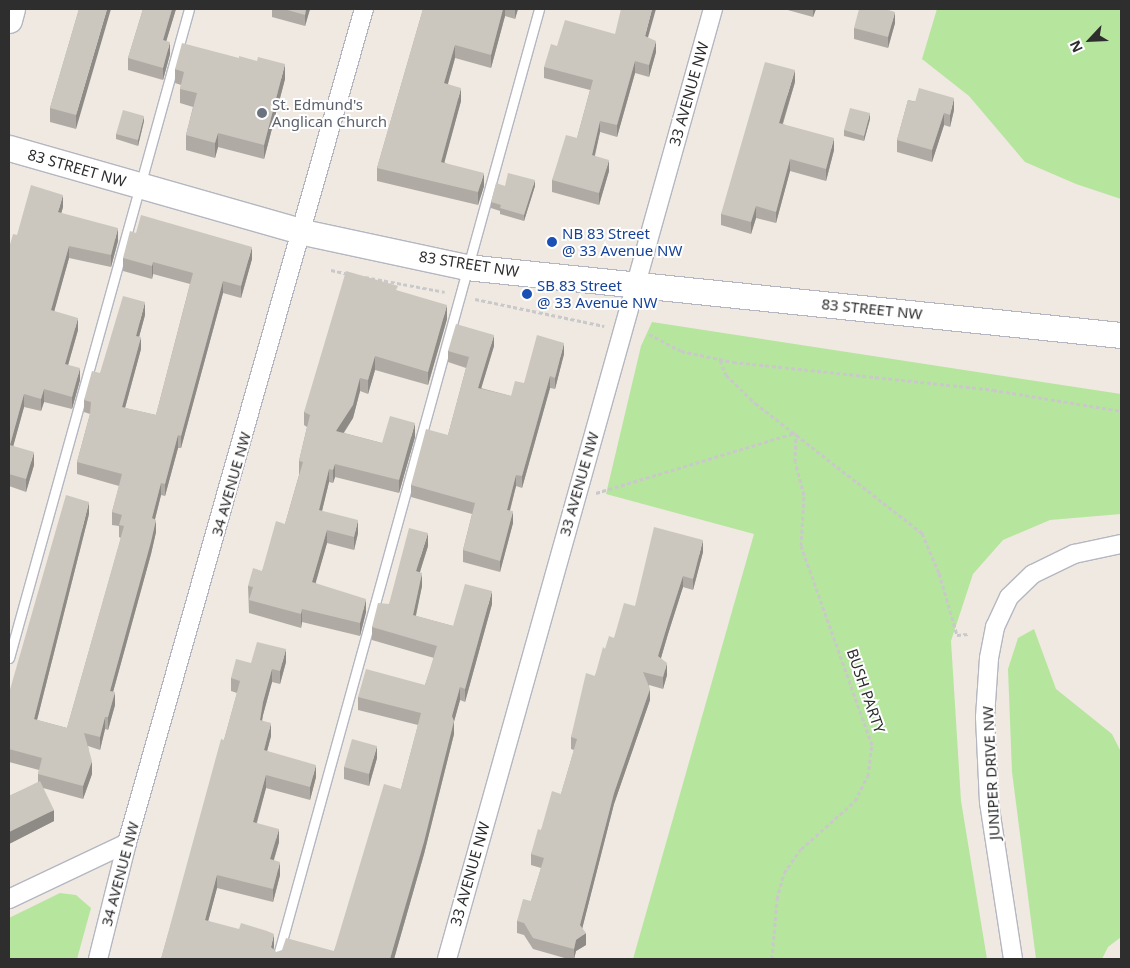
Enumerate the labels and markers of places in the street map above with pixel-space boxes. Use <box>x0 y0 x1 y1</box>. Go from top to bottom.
place label: St. Edmund's Anglican Church <box>272 95 387 130</box>
marker: St. Edmund's Anglican Church <box>256 107 268 119</box>
place label: NB 83 Street @ 33 Avenue NW <box>562 224 682 259</box>
marker: NB 83 Street @ 33 Avenue NW <box>546 236 558 248</box>
place label: SB 83 Street @ 33 Avenue NW <box>537 276 657 311</box>
marker: SB 83 Street @ 33 Avenue NW <box>521 288 533 300</box>

